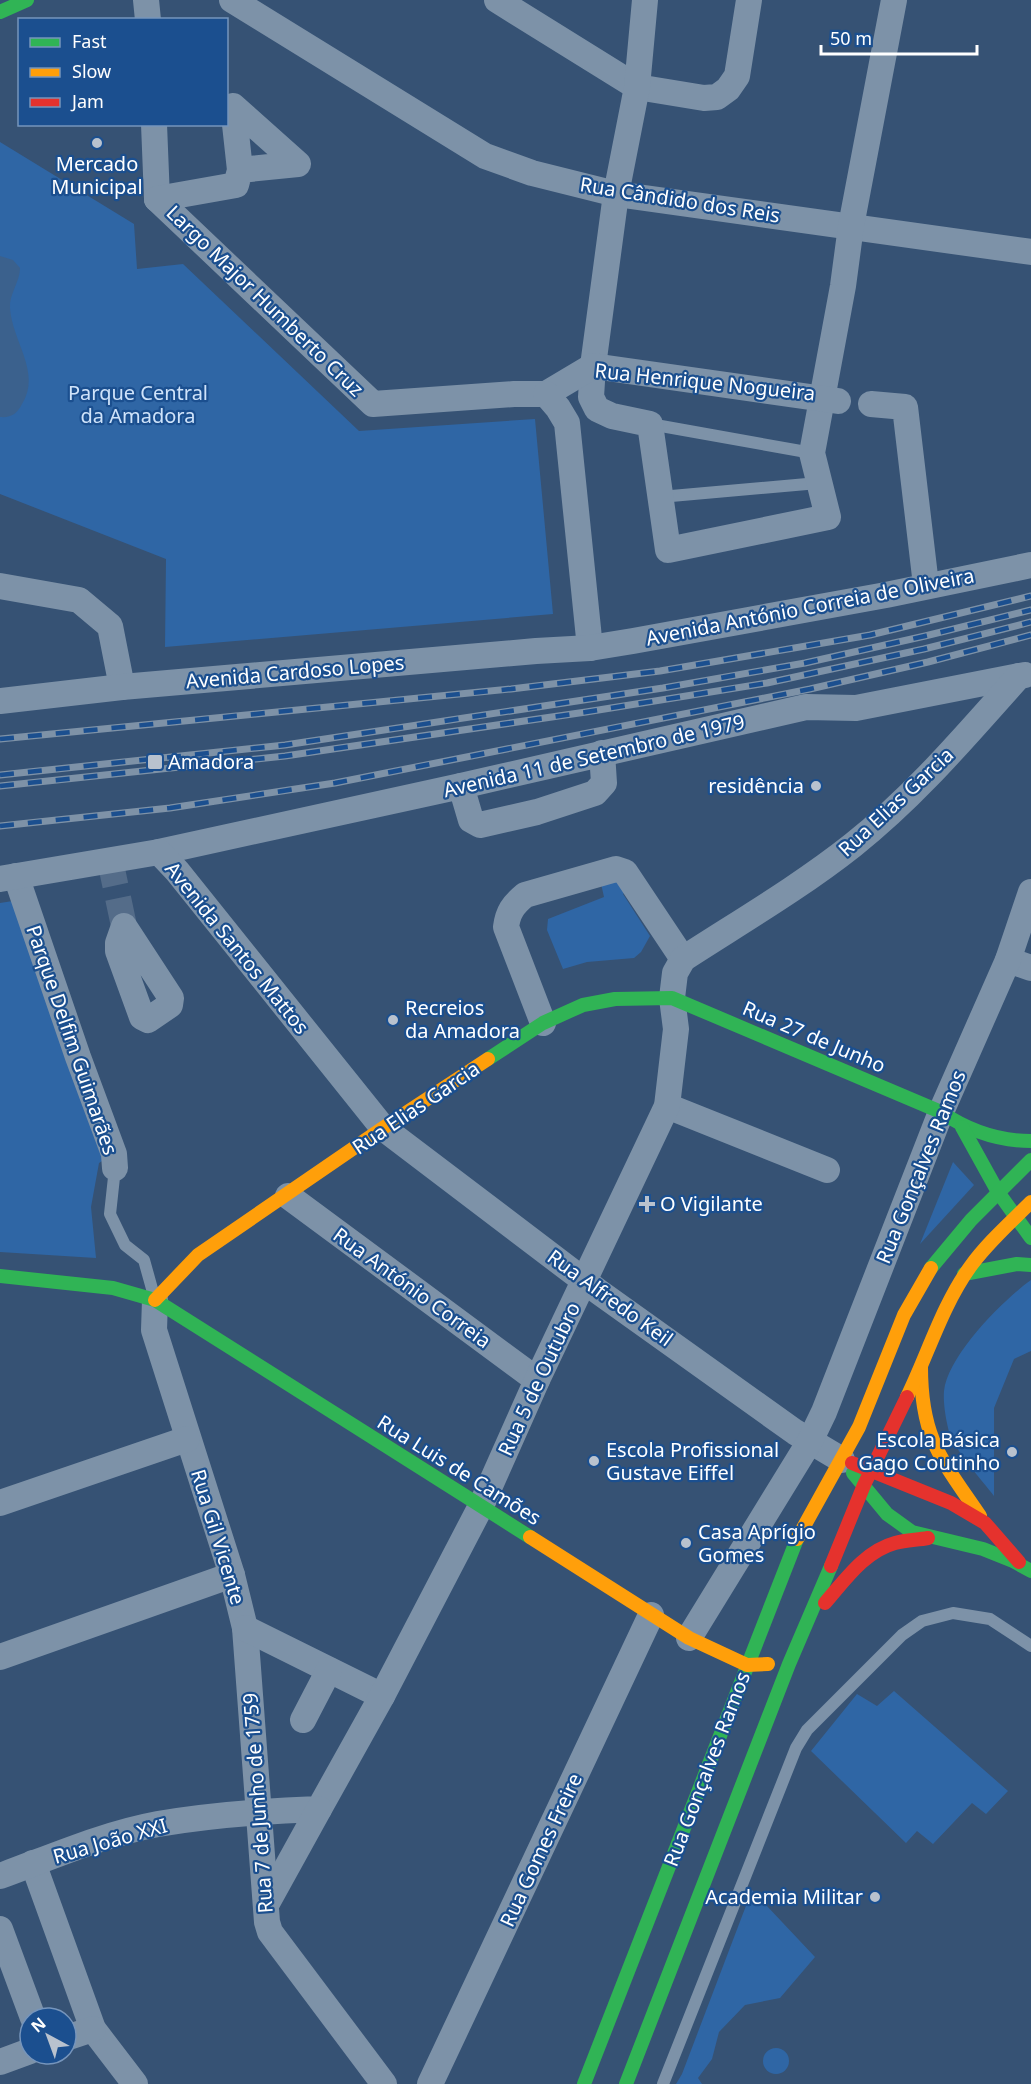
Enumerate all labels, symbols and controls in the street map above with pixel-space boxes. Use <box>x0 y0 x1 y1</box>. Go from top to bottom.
legend <box>18 18 228 126</box>
scale bar <box>821 18 977 56</box>
text: 50 m <box>830 26 872 50</box>
text: Fast <box>72 29 107 53</box>
text: Slow <box>72 59 111 83</box>
text: Jam <box>70 89 104 113</box>
marker: Mercado Municipal <box>90 136 104 150</box>
place label: Mercado Municipal <box>51 150 143 200</box>
street label: Rua Cândido dos Reis <box>578 170 782 229</box>
street label: Largo Major Humberto Cruz <box>161 199 370 402</box>
street label: Rua Henrique Nogueira <box>593 356 817 407</box>
park label: Parque Central da Amadora <box>68 379 208 429</box>
street label: Avenida António Correia de Oliveira <box>643 561 976 652</box>
street label: Avenida Cardoso Lopes <box>185 649 405 695</box>
street label: Avenida 11 de Setembro de 1979 <box>440 708 747 803</box>
street label: Rua Elias Garcia <box>832 741 959 862</box>
place label: Amadora <box>168 748 254 775</box>
marker: Amadora <box>146 753 164 771</box>
place label: residência <box>708 772 804 799</box>
marker: residência <box>809 779 823 793</box>
street label: Avenida Santos Mattos <box>159 856 315 1040</box>
street label: Parque Delfim Guimarães <box>20 921 125 1158</box>
place label: Recreios da Amadora <box>405 994 520 1044</box>
street label: Rua 27 de Junho <box>739 994 890 1079</box>
marker: Recreios da Amadora <box>386 1013 400 1027</box>
street label: Rua Elias Garcia <box>347 1055 485 1160</box>
street label: Rua Gonçalves Ramos <box>869 1066 972 1268</box>
place label: O Vigilante <box>660 1190 763 1217</box>
marker: O Vigilante <box>638 1195 656 1213</box>
street label: Rua António Correia <box>328 1221 497 1354</box>
street label: Rua Alfredo Keil <box>542 1243 678 1352</box>
street label: Rua 5 de Outubro <box>491 1298 586 1460</box>
street label: Rua Luis de Camões <box>372 1408 546 1531</box>
place label: Escola Básica Gago Coutinho <box>858 1426 1000 1476</box>
place label: Escola Profissional Gustave Eiffel <box>606 1436 779 1486</box>
marker: Escola Básica Gago Coutinho <box>1005 1445 1019 1459</box>
marker: Escola Profissional Gustave Eiffel <box>587 1454 601 1468</box>
street label: Rua Gil Vicente <box>185 1466 252 1608</box>
place label: Casa Aprígio Gomes <box>698 1518 816 1568</box>
marker: Casa Aprígio Gomes <box>679 1536 693 1550</box>
street label: Rua Gonçalves Ramos <box>657 1668 756 1870</box>
street label: Rua 7 de Junho de 1759 <box>236 1692 279 1914</box>
street label: Rua Gomes Freire <box>493 1769 588 1931</box>
street label: Rua João XXI <box>50 1811 170 1870</box>
place label: Academia Militar <box>705 1883 863 1910</box>
marker: Academia Militar <box>868 1890 882 1904</box>
north arrow <box>18 2006 78 2066</box>
text: N <box>26 2012 50 2037</box>

